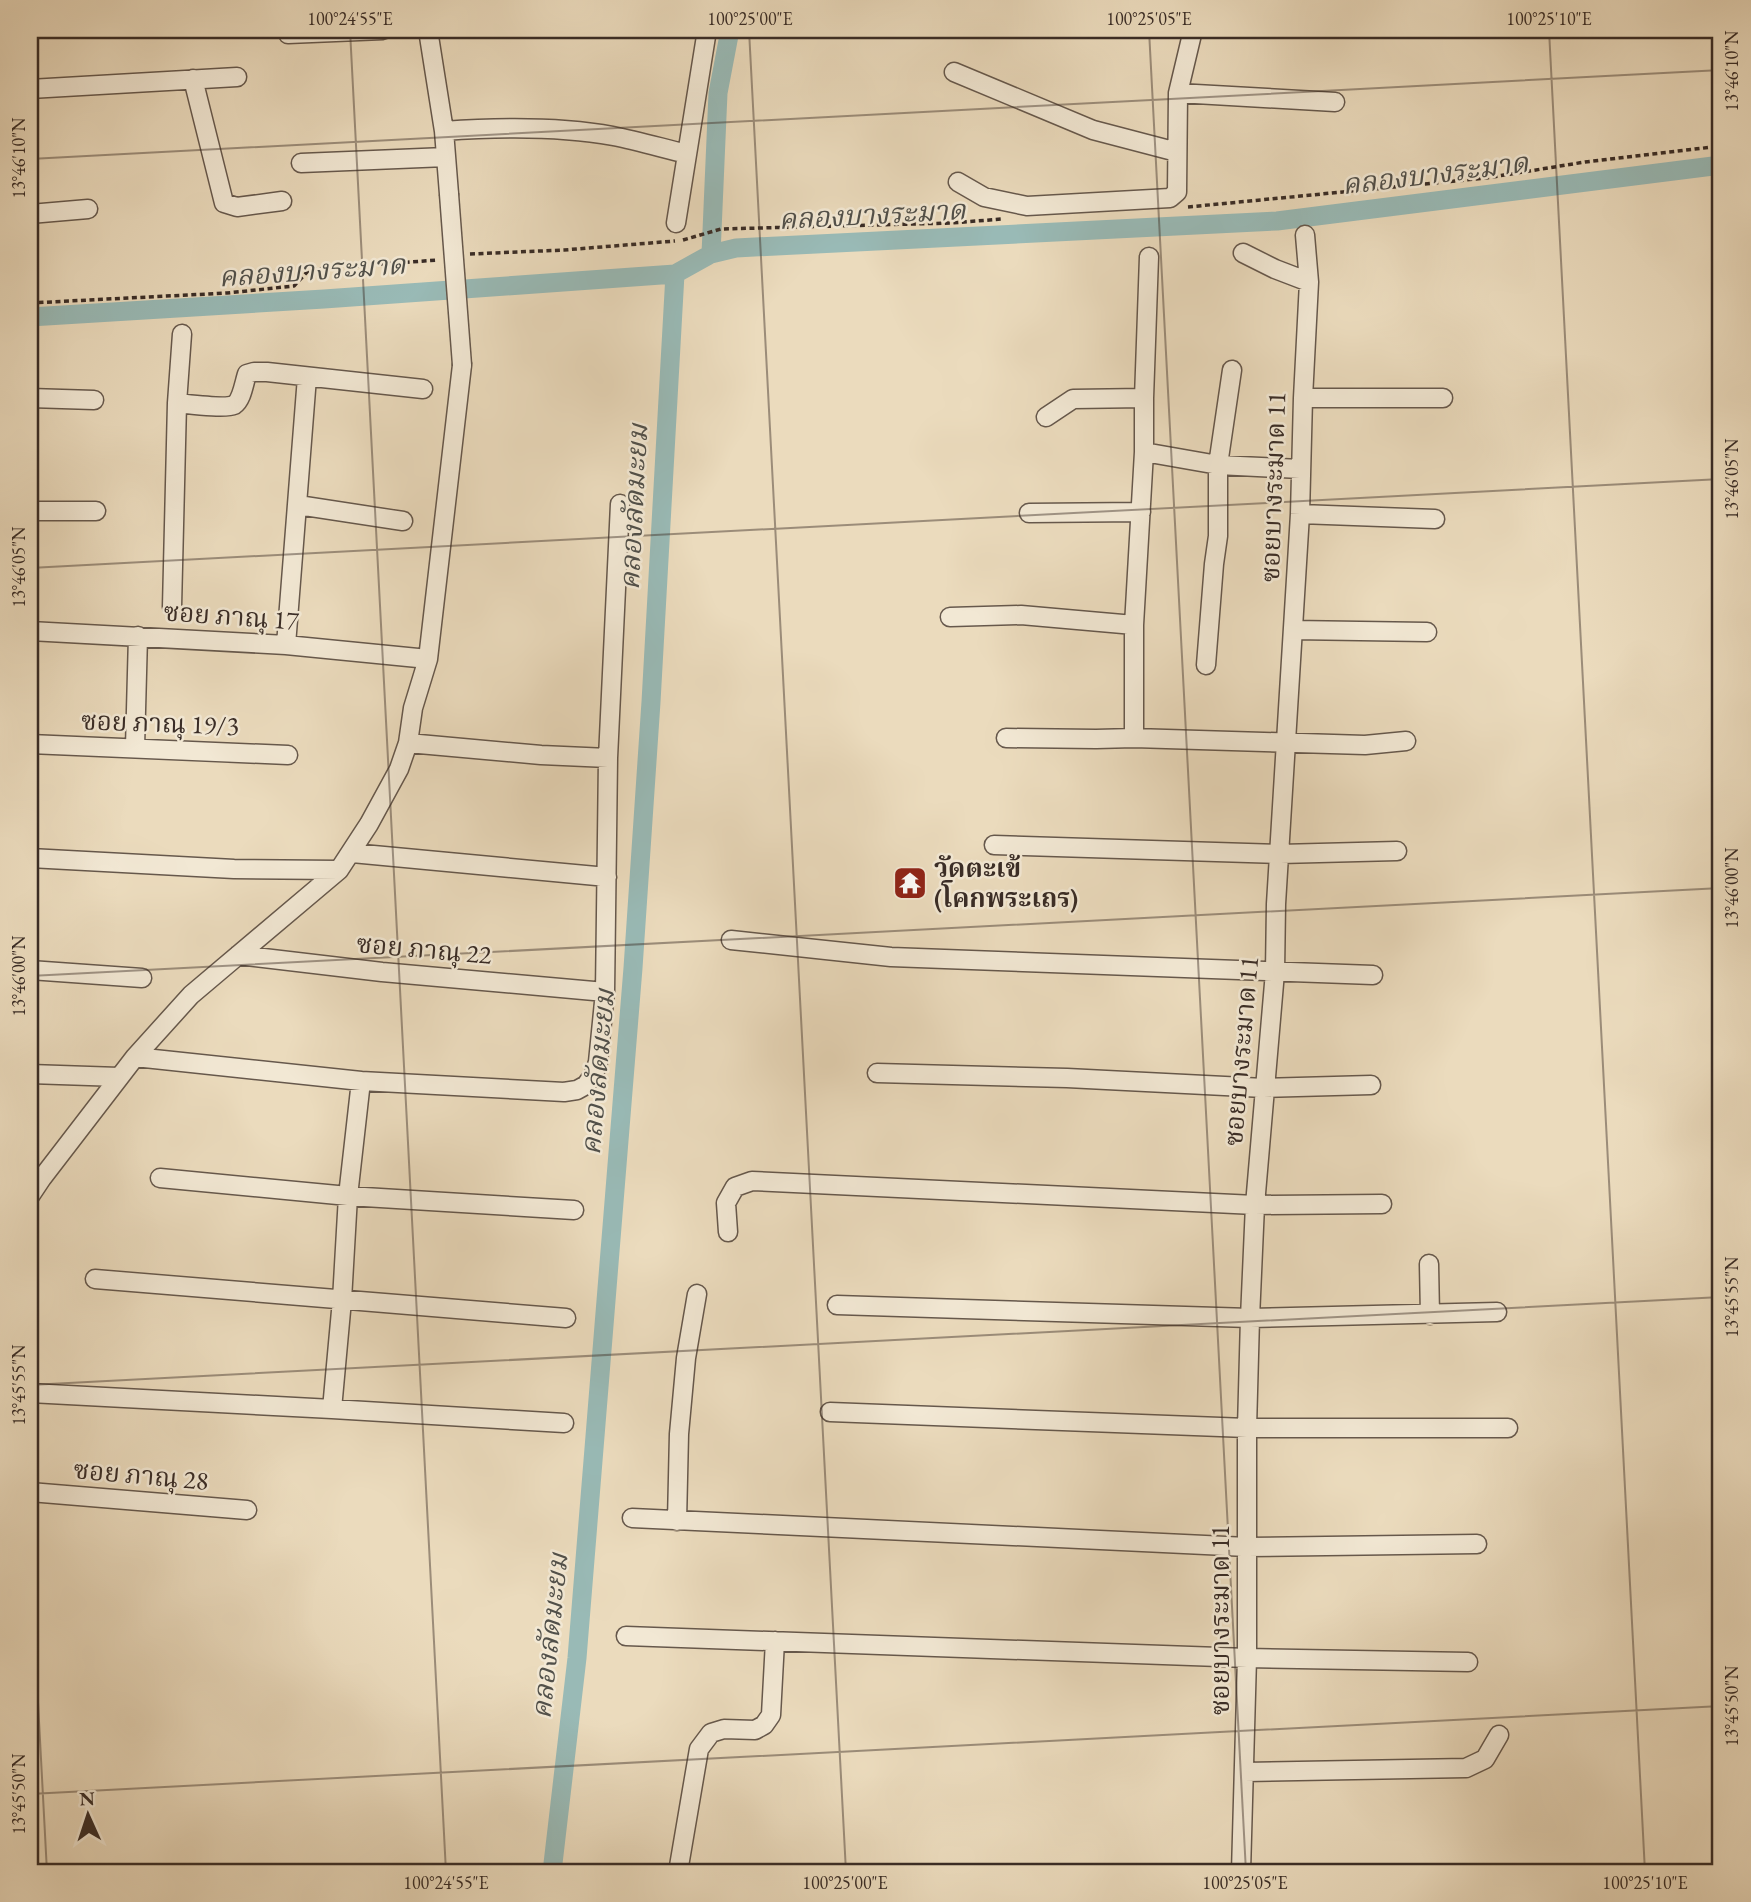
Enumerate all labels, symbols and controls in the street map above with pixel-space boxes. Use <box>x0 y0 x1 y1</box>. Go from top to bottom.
text: 100°24'55"E <box>307 7 393 30</box>
text: 100°25'00"E <box>707 7 793 30</box>
text: 100°25'05"E <box>1106 7 1192 30</box>
text: 100°25'10"E <box>1506 7 1592 30</box>
text: 13°46'10"N <box>1720 30 1743 111</box>
text: 13°46'10"N <box>7 117 30 198</box>
water label: คลองบางระมาด <box>1340 144 1531 202</box>
water label: คลองบางระมาด <box>777 191 968 237</box>
water label: คลองบางระมาด <box>217 245 408 294</box>
street label: ซอยบางระมาด 11 <box>1253 391 1293 583</box>
water label: คลองลัดมะยม <box>611 421 655 591</box>
text: 13°46'05"N <box>1720 438 1743 519</box>
text: 13°46'05"N <box>7 526 30 607</box>
street label: ซอย ภาณุ 17 <box>162 594 300 639</box>
street label: ซอย ภาณุ 19/3 <box>80 703 240 744</box>
text: 13°46'00"N <box>1720 847 1743 928</box>
place label: วัดตะเข้ (โคกพระเถร) <box>934 851 1078 915</box>
temple icon: วัดตะเข้ (โคกพระเถร) <box>891 864 929 902</box>
street label: ซอย ภาณุ 22 <box>355 926 493 973</box>
text: 13°46'00"N <box>7 935 30 1016</box>
street label: ซอยบางระมาด 11 <box>1216 955 1266 1147</box>
water label: คลองลัดมะยม <box>572 986 622 1156</box>
text: 13°45'55"N <box>1720 1256 1743 1337</box>
text: 13°45'55"N <box>7 1344 30 1425</box>
street label: ซอย ภาณุ 28 <box>72 1452 210 1499</box>
street label: ซอยบางระมาด 11 <box>1203 1525 1237 1715</box>
water label: คลองลัดมะยม <box>522 1550 576 1721</box>
text: 13°45'50"N <box>1720 1665 1743 1746</box>
text: 13°45'50"N <box>7 1753 30 1834</box>
north arrow <box>52 1780 122 1850</box>
text: N <box>79 1786 96 1811</box>
text: 100°24'55"E <box>403 1871 489 1894</box>
text: 100°25'00"E <box>802 1871 888 1894</box>
text: 100°25'05"E <box>1202 1871 1288 1894</box>
text: 100°25'10"E <box>1602 1871 1688 1894</box>

